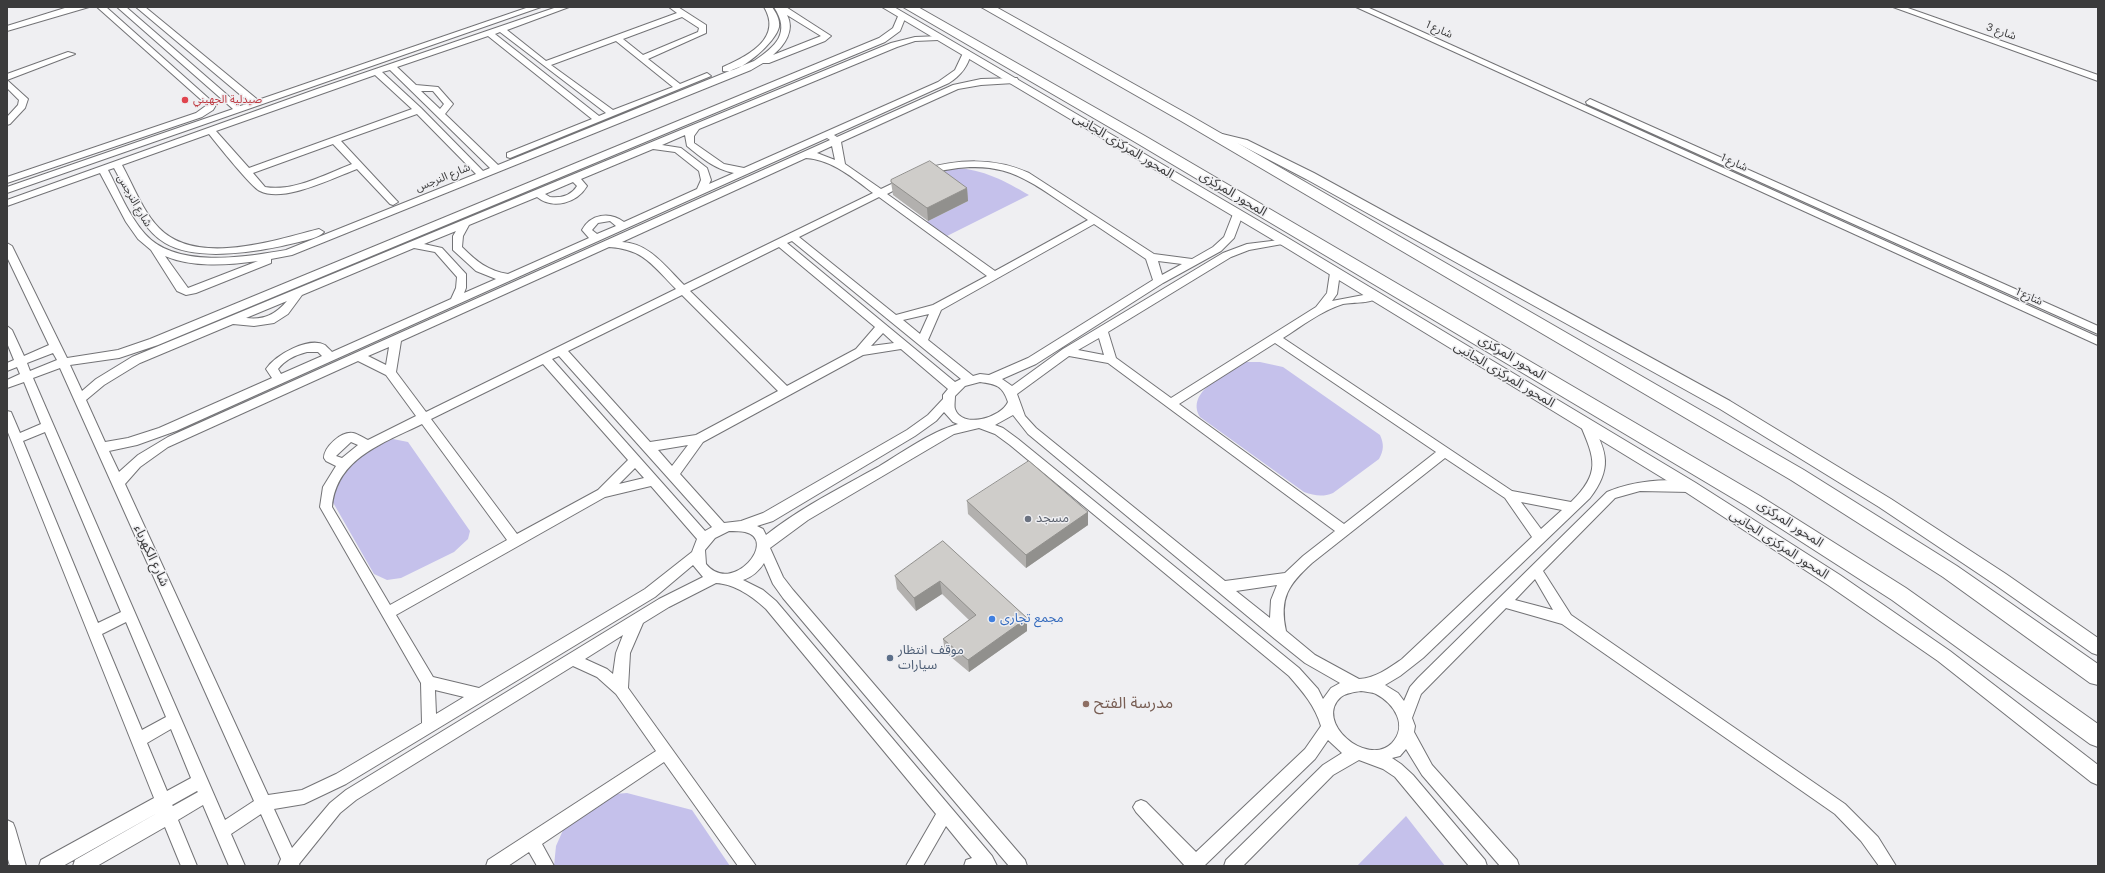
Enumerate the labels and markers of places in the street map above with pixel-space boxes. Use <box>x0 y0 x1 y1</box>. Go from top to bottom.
place label: صيدلية الجهيني <box>193 93 262 107</box>
marker: صيدلية الجهيني <box>180 95 190 105</box>
place label: مسجد <box>1036 511 1069 527</box>
marker: مسجد <box>1023 514 1033 524</box>
place label: مجمع تجارى <box>1000 611 1064 627</box>
marker: مجمع تجارى <box>987 614 997 624</box>
place label: موقف انتظار سيارات <box>898 643 964 674</box>
marker: موقف انتظار سيارات <box>885 653 895 663</box>
place label: مدرسة الفتح <box>1094 694 1173 714</box>
marker: مدرسة الفتح <box>1081 699 1091 709</box>

